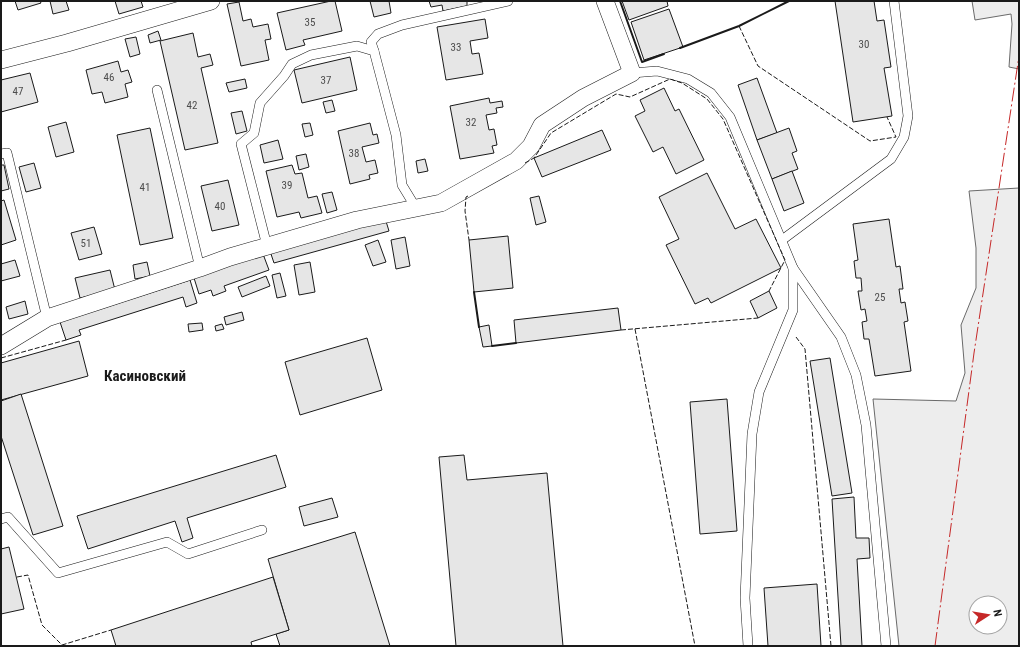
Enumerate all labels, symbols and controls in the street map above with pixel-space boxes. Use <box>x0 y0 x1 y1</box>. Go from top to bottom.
house number: 35 <box>305 16 315 29</box>
house number: 30 <box>859 38 869 51</box>
house number: 33 <box>451 41 461 54</box>
house number: 46 <box>104 71 114 84</box>
house number: 37 <box>321 74 331 87</box>
house number: 47 <box>13 85 23 98</box>
house number: 42 <box>187 99 197 112</box>
house number: 32 <box>466 116 476 129</box>
house number: 38 <box>349 147 359 160</box>
house number: 39 <box>282 179 292 192</box>
house number: 41 <box>140 181 150 194</box>
house number: 40 <box>215 200 225 213</box>
house number: 51 <box>81 237 91 250</box>
house number: 25 <box>875 291 885 304</box>
district label: Касиновский <box>104 367 186 385</box>
north arrow <box>968 595 1008 635</box>
text: N <box>990 608 1004 618</box>

